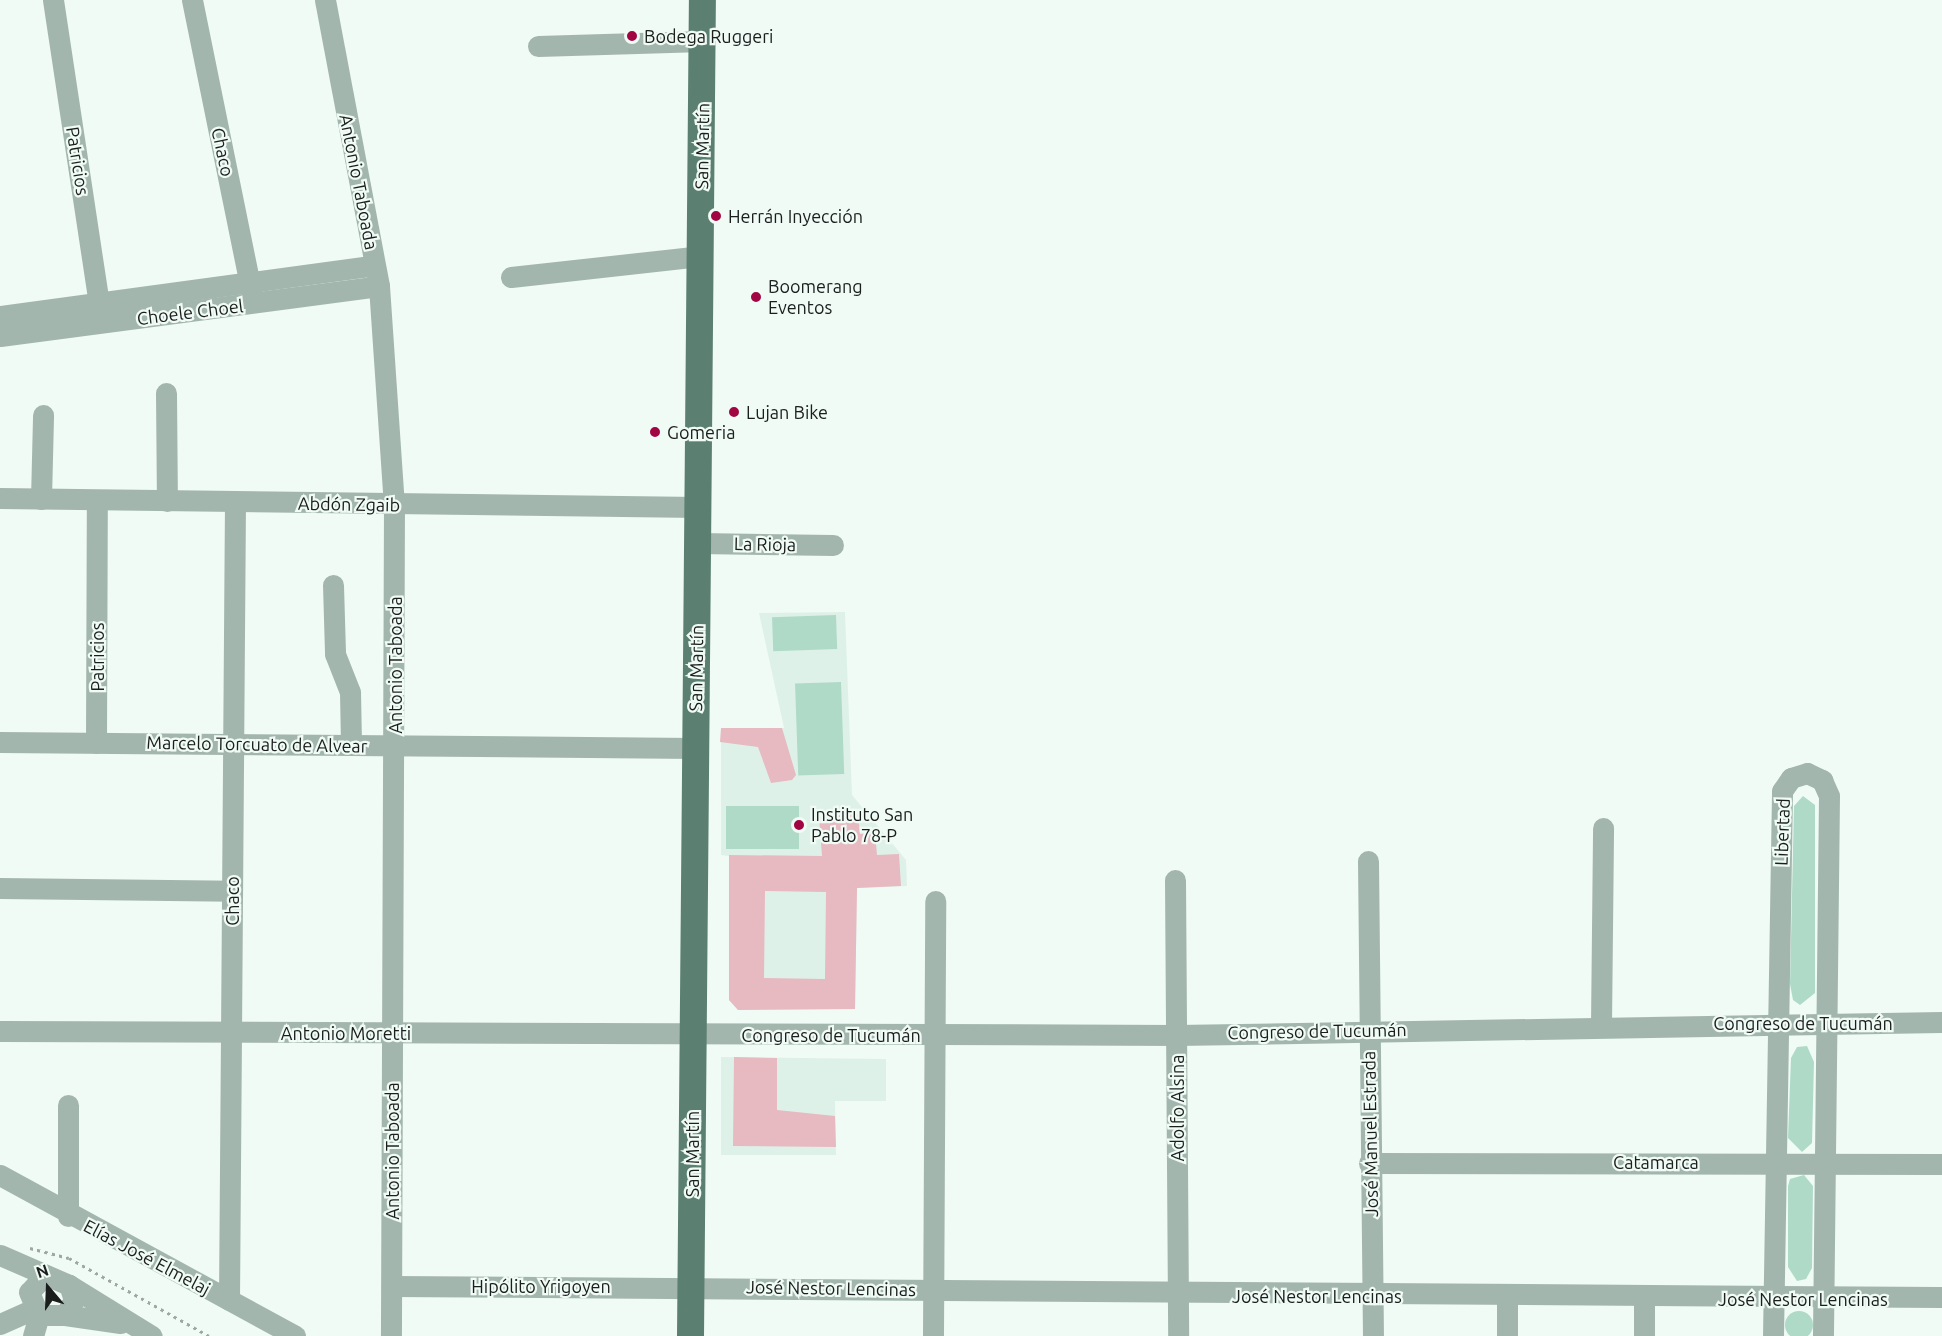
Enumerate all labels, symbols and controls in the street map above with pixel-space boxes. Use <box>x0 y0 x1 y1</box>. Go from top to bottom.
place label: Bodega Ruggeri <box>644 25 773 47</box>
marker: Bodega Ruggeri <box>625 29 639 43</box>
street label: San Martín <box>690 103 714 189</box>
street label: Antonio Taboada <box>335 112 383 252</box>
street label: Patricios <box>62 125 94 197</box>
street label: Chaco <box>207 126 239 178</box>
place label: Herrán Inyección <box>728 205 863 227</box>
marker: Herrán Inyección <box>709 209 723 223</box>
place label: Boomerang Eventos <box>768 276 863 318</box>
marker: Boomerang Eventos <box>749 290 763 304</box>
street label: Choele Choel <box>136 295 244 329</box>
place label: Lujan Bike <box>746 401 828 423</box>
marker: Lujan Bike <box>727 405 741 419</box>
place label: Gomeria <box>667 421 735 443</box>
marker: Gomeria <box>648 425 662 439</box>
street label: Abdón Zgaib <box>298 492 400 516</box>
street label: La Rioja <box>734 533 796 555</box>
street label: Antonio Taboada <box>384 596 406 734</box>
street label: Patricios <box>86 622 108 692</box>
street label: San Martín <box>684 625 708 711</box>
street label: Marcelo Torcuato de Alvear <box>146 731 368 757</box>
street label: Libertad <box>1770 798 1794 866</box>
place label: Instituto San Pablo 78-P <box>811 804 913 846</box>
marker: Instituto San Pablo 78-P <box>792 818 806 832</box>
street label: Chaco <box>221 876 243 926</box>
street label: Congreso de Tucumán <box>1713 1012 1893 1034</box>
street label: Congreso de Tucumán <box>1227 1019 1407 1043</box>
street label: Antonio Moretti <box>281 1022 411 1044</box>
street label: Congreso de Tucumán <box>741 1024 921 1046</box>
street label: José Manuel Estrada <box>1358 1051 1382 1217</box>
street label: Adolfo Alsina <box>1166 1054 1188 1162</box>
street label: Antonio Taboada <box>381 1082 403 1220</box>
street label: San Martín <box>681 1111 703 1197</box>
street label: Catamarca <box>1613 1151 1699 1173</box>
street label: Elías José Elmelaj <box>80 1215 214 1299</box>
north arrow <box>18 1258 78 1318</box>
text: N <box>34 1261 51 1281</box>
street label: Hipólito Yrigoyen <box>471 1275 611 1297</box>
street label: José Nestor Lencinas <box>746 1276 916 1300</box>
street label: José Nestor Lencinas <box>1232 1285 1402 1307</box>
street label: José Nestor Lencinas <box>1718 1288 1888 1310</box>

